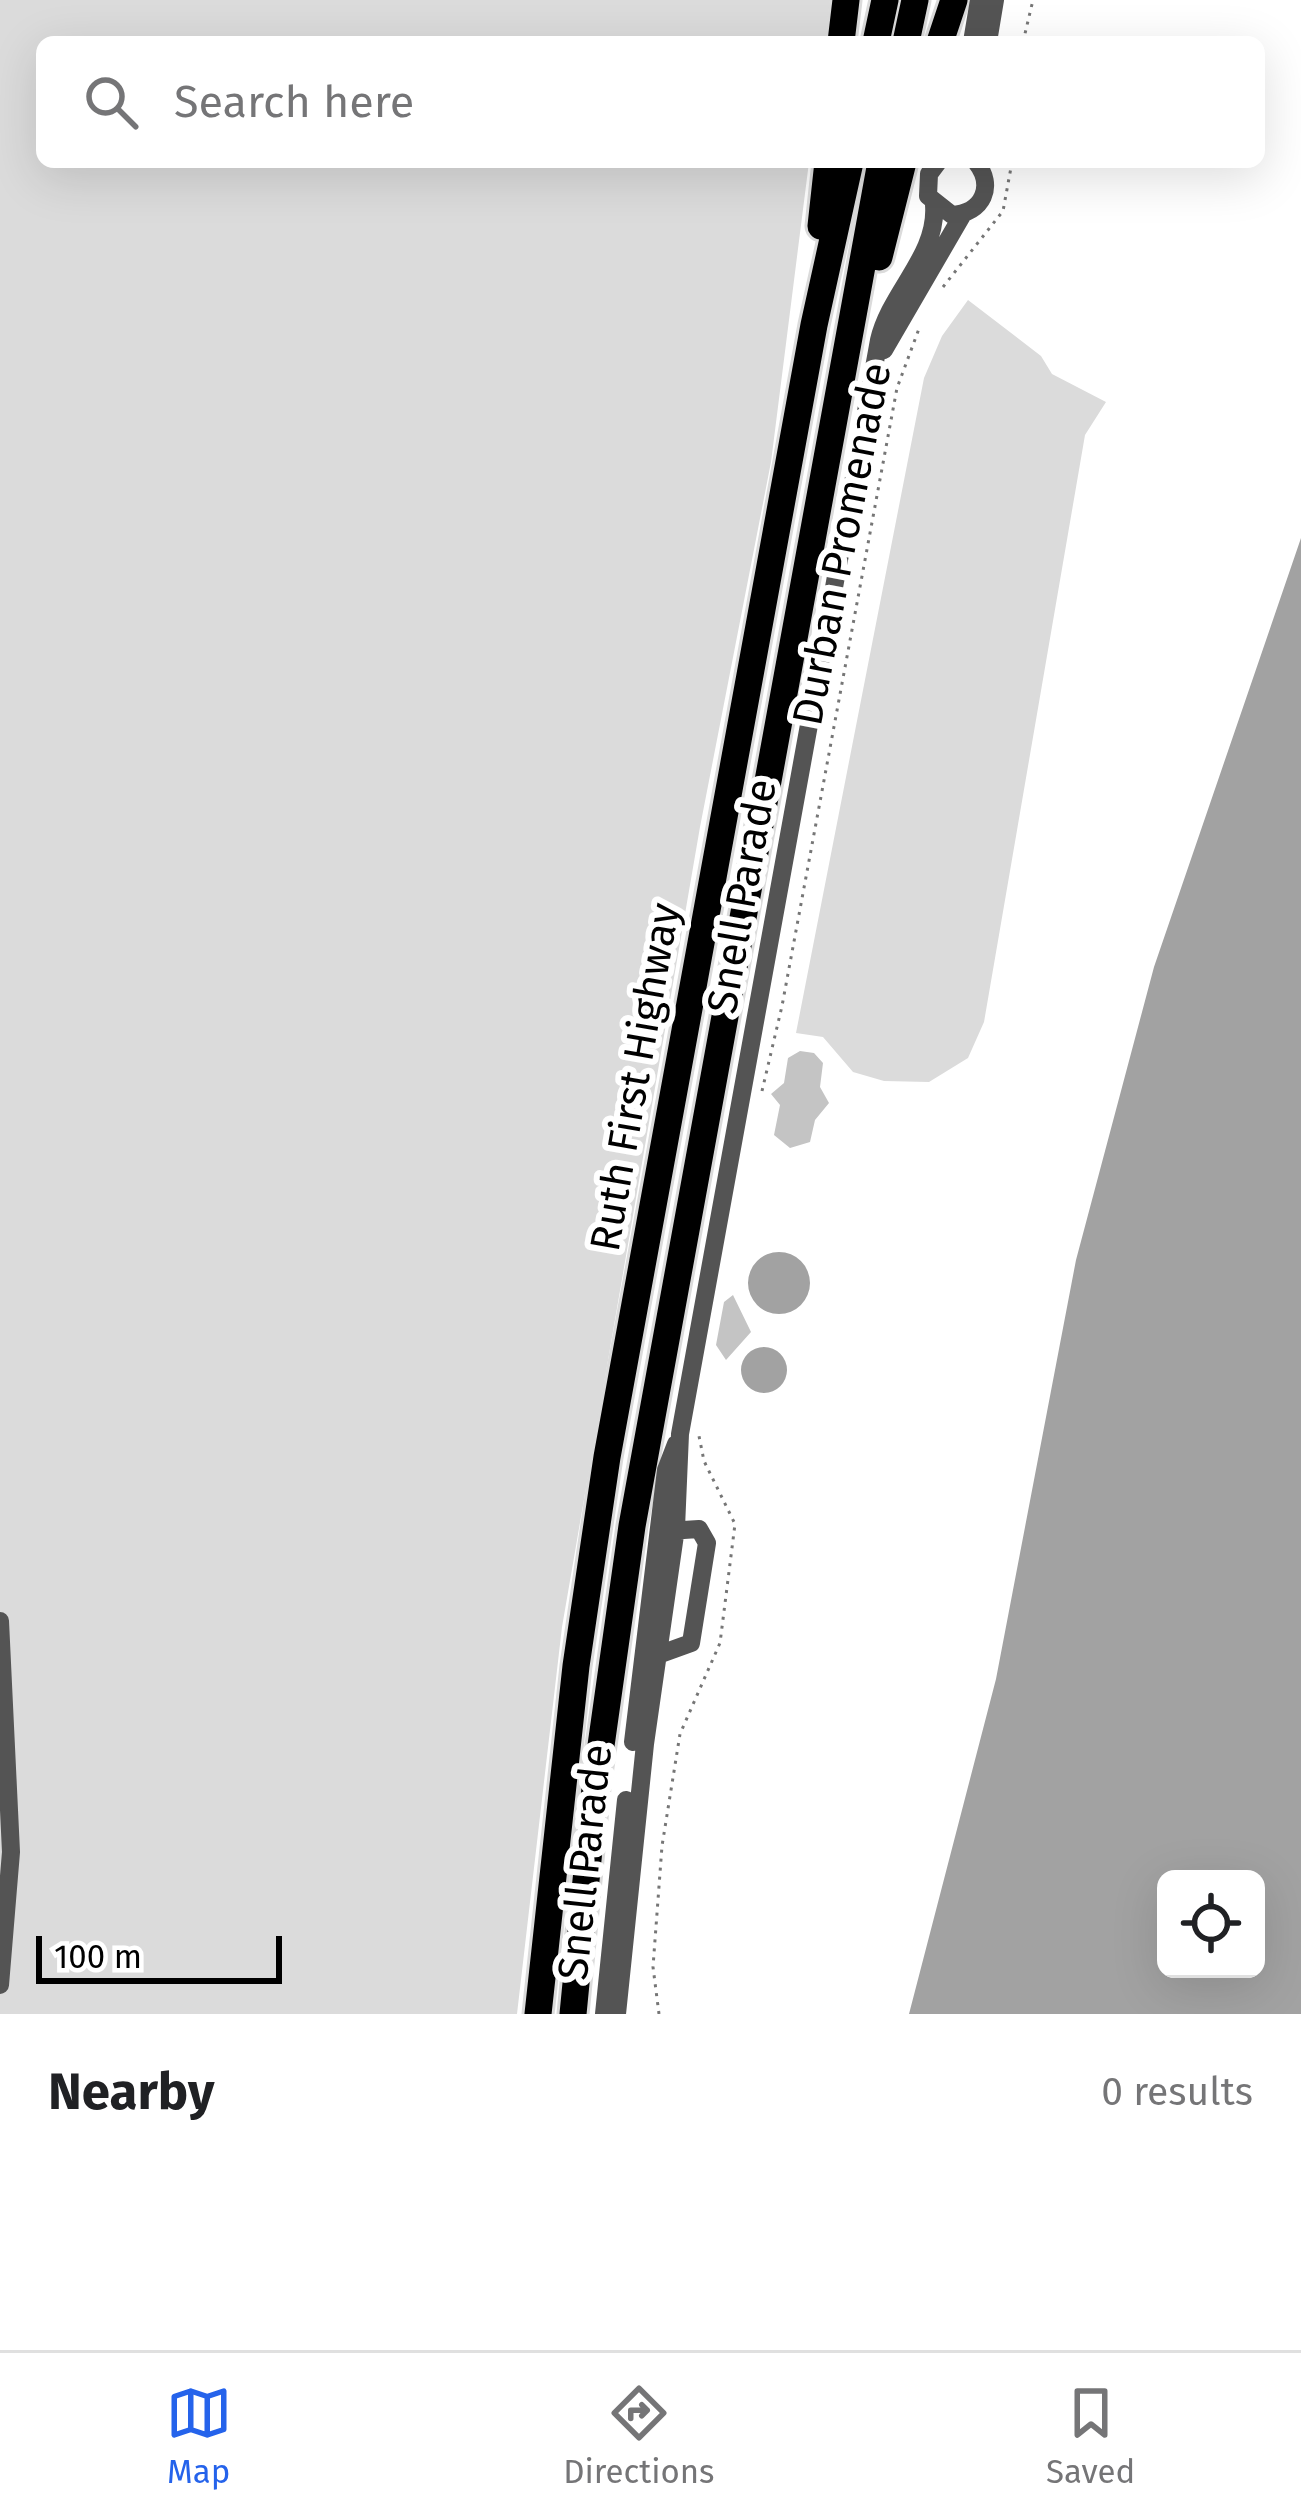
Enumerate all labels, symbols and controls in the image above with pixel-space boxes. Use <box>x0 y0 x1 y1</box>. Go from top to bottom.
search box <box>36 36 1265 168</box>
icon: search <box>78 69 144 135</box>
text: Search here <box>174 75 414 129</box>
street label: Durban Promenade <box>782 359 902 730</box>
street label: Snell Parade <box>697 775 787 1017</box>
street label: Ruth First Highway <box>580 899 690 1255</box>
street label: Snell Parade <box>548 1742 622 1982</box>
map controls <box>1157 1870 1265 1978</box>
button: locate <box>1157 1870 1265 1978</box>
scale bar <box>36 1930 282 1983</box>
text: 100 m <box>54 1937 142 1977</box>
text: Nearby <box>48 2061 214 2123</box>
text: 0 results <box>1101 2069 1253 2115</box>
tab: Map <box>166 2380 232 2492</box>
tab: Directions <box>563 2380 715 2492</box>
tab: Saved <box>1046 2380 1135 2492</box>

